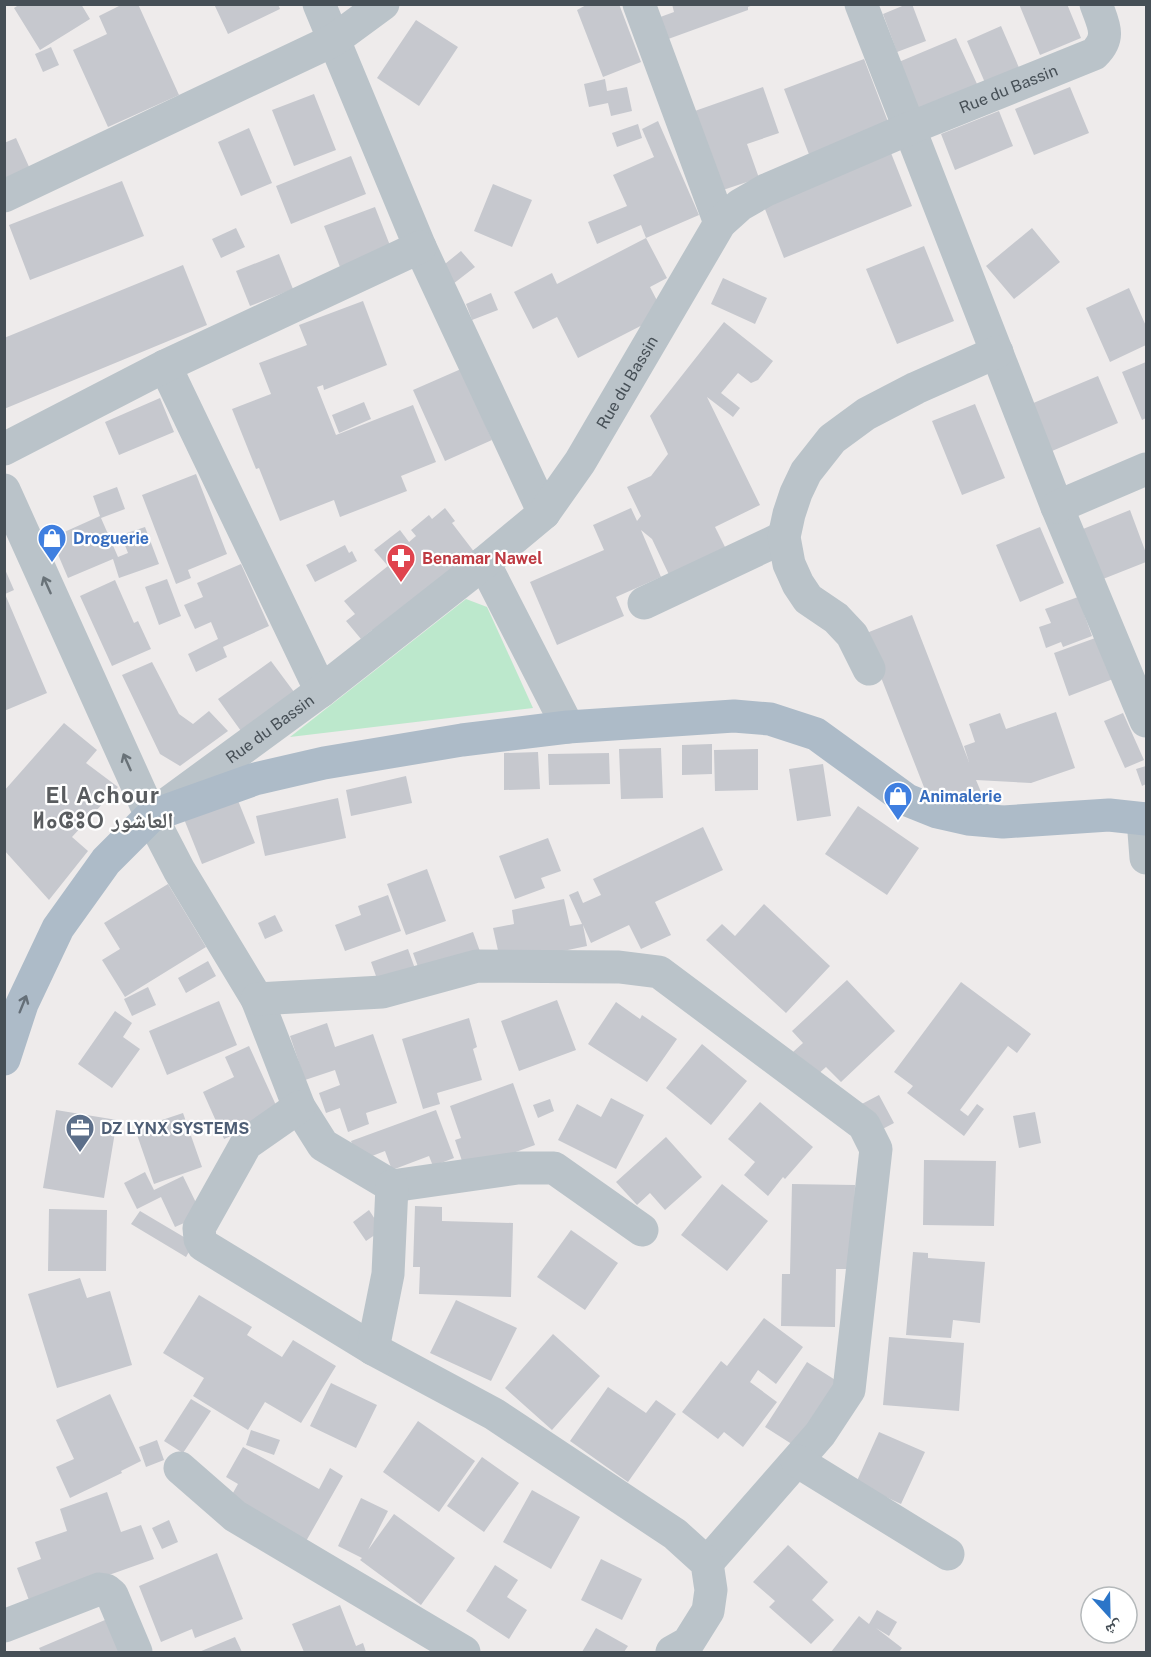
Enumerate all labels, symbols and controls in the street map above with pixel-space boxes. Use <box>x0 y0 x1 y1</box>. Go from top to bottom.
street label: Rue du Bassin <box>956 60 1060 117</box>
street label: Rue du Bassin <box>592 332 661 432</box>
shop icon: Droguerie <box>36 522 68 564</box>
place label: Droguerie <box>73 529 149 548</box>
pharmacy icon: Benamar Nawel <box>385 542 417 584</box>
place label: Benamar Nawel <box>422 549 542 568</box>
one-way arrow <box>41 576 52 594</box>
street label: Rue du Bassin <box>222 690 317 767</box>
one-way arrow <box>121 754 132 772</box>
shop icon: Animalerie <box>882 780 914 822</box>
district label: El Achour ⵍⴰⵛⵓⵔ العاشور <box>32 782 174 833</box>
place label: Animalerie <box>919 787 1002 806</box>
one-way arrow <box>18 995 29 1013</box>
office icon: DZ LYNX SYSTEMS <box>64 1112 96 1154</box>
place label: DZ LYNX SYSTEMS <box>101 1119 249 1138</box>
north arrow <box>1079 1585 1139 1645</box>
text: ش <box>1103 1616 1126 1640</box>

